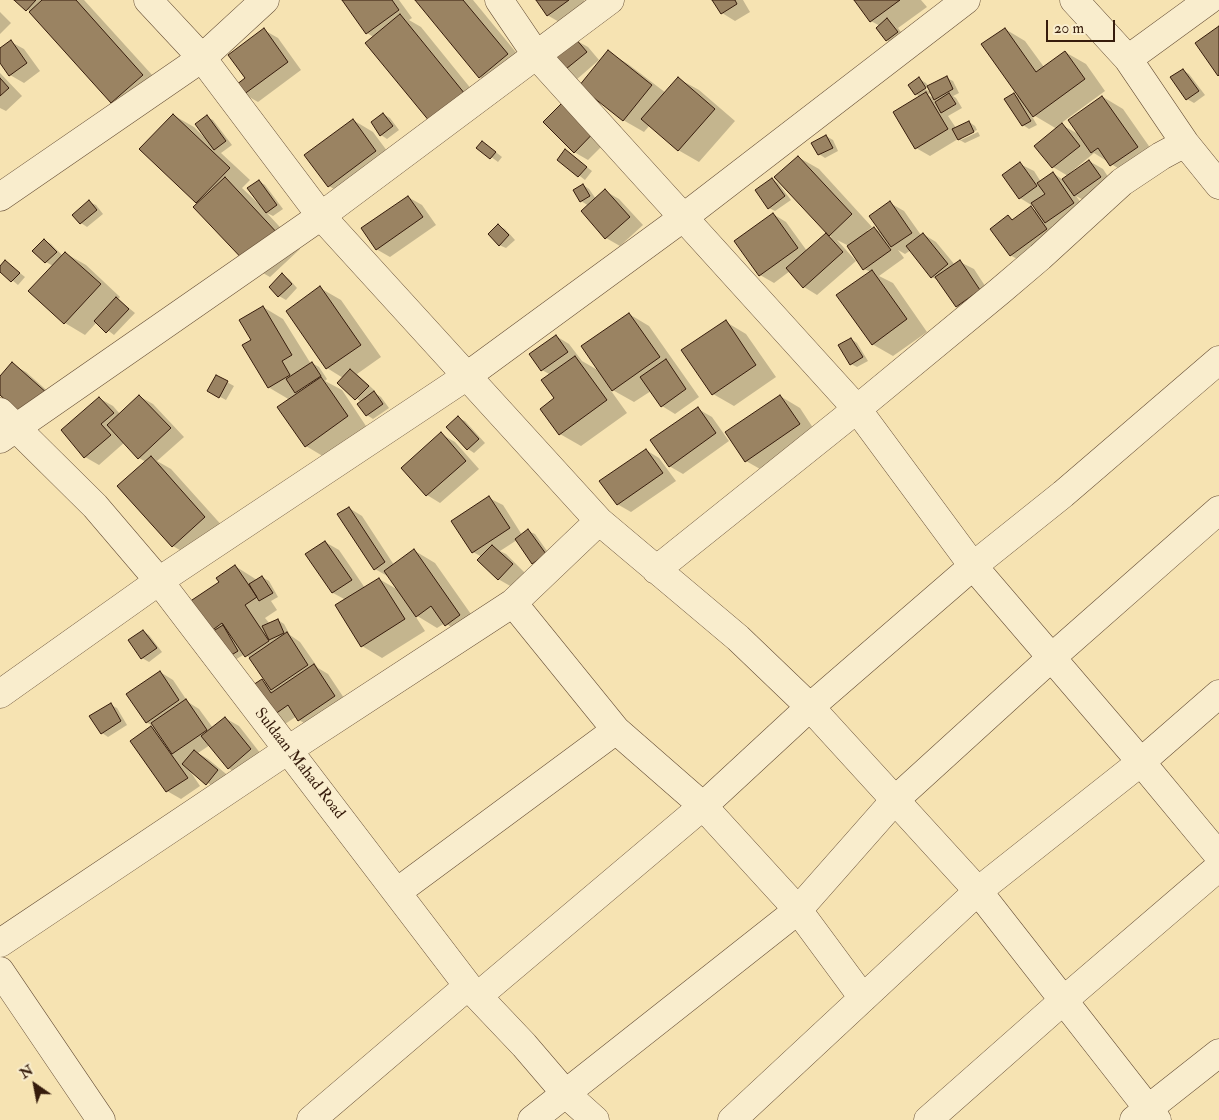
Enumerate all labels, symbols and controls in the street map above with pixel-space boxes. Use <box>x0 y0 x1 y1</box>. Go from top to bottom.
scale bar <box>1049 10 1118 42</box>
text: 20 m <box>1054 19 1084 38</box>
street label: Suldaan Mahad Road <box>250 705 348 823</box>
north arrow <box>10 1060 60 1110</box>
text: N <box>17 1061 36 1083</box>

